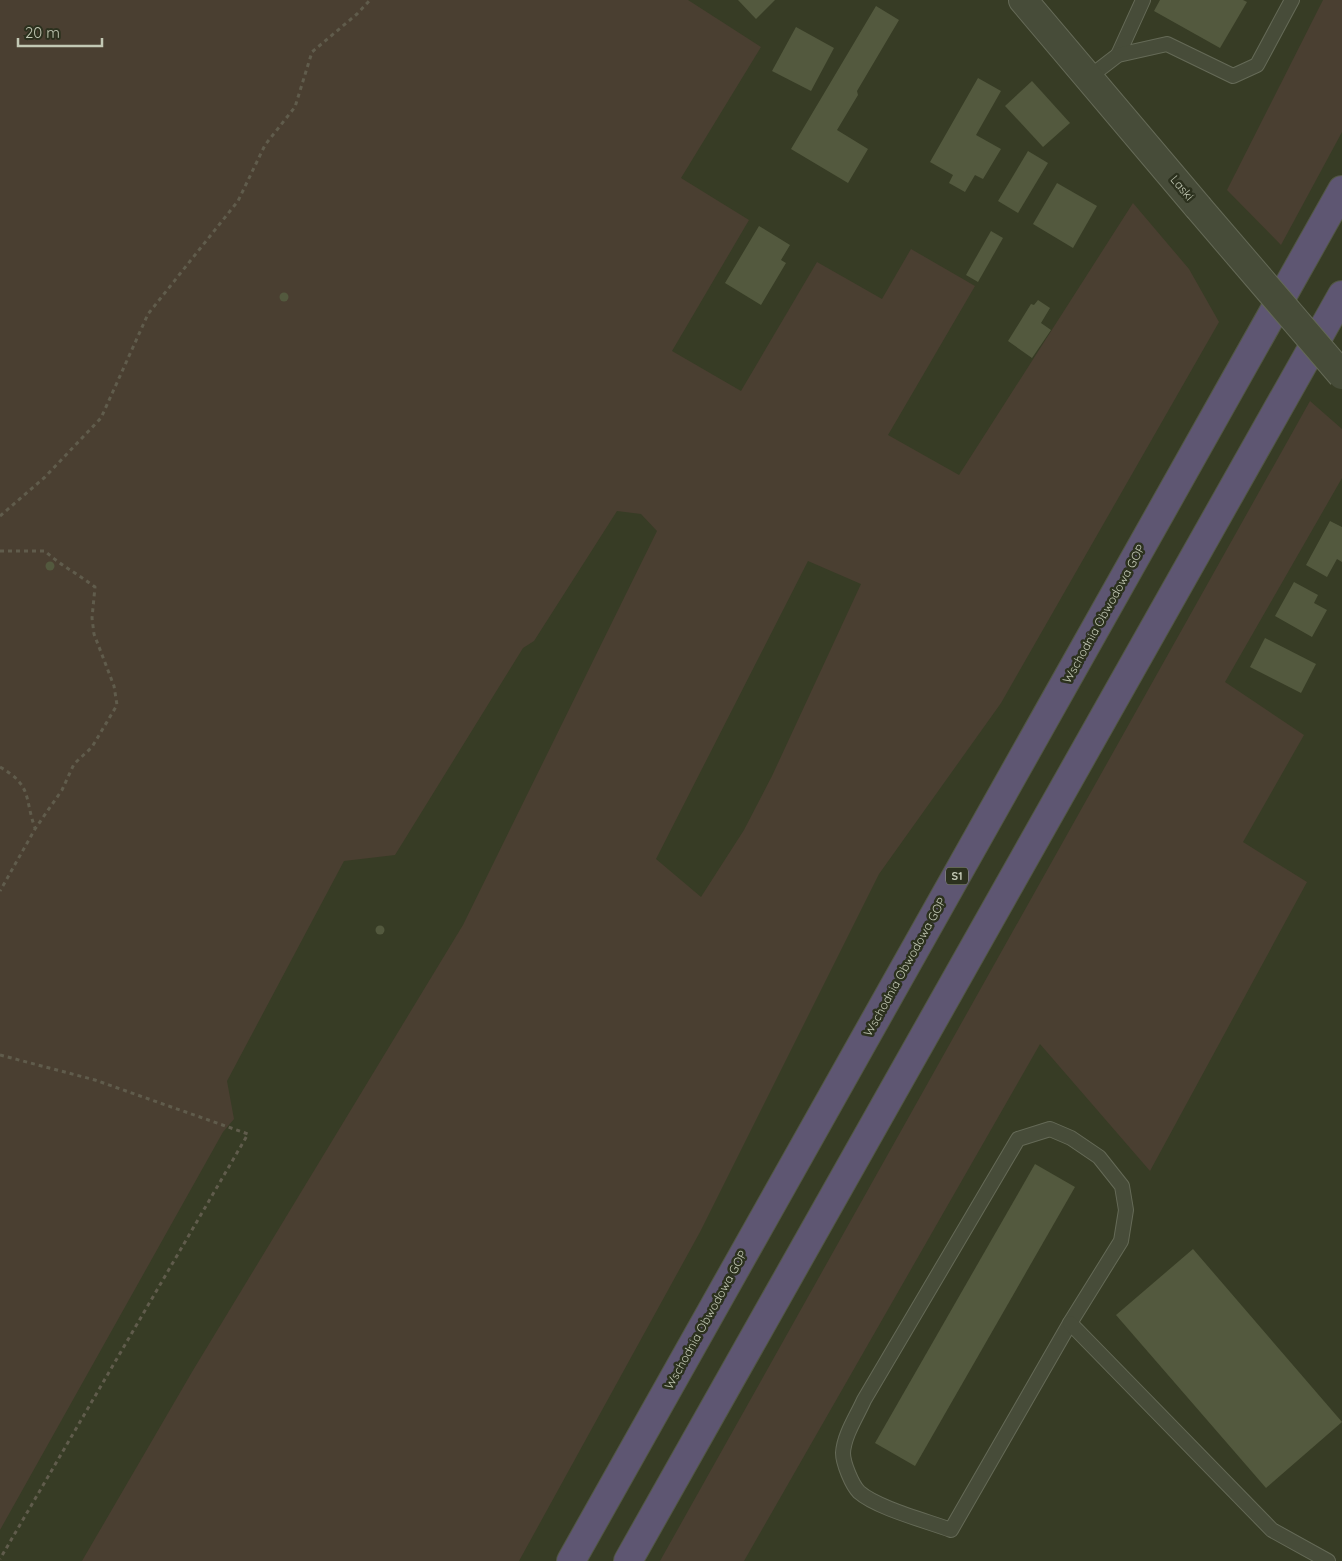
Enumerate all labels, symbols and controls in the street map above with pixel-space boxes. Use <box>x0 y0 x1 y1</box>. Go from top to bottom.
scale bar <box>18 15 101 47</box>
text: 20 m <box>25 23 60 42</box>
street label: Laski <box>1168 172 1197 203</box>
street label: Wschodnia Obwodowa GOP <box>1059 542 1148 686</box>
road number: S1 <box>946 868 968 884</box>
street label: Wschodnia Obwodowa GOP <box>860 895 949 1039</box>
street label: Wschodnia Obwodowa GOP <box>661 1248 750 1392</box>

